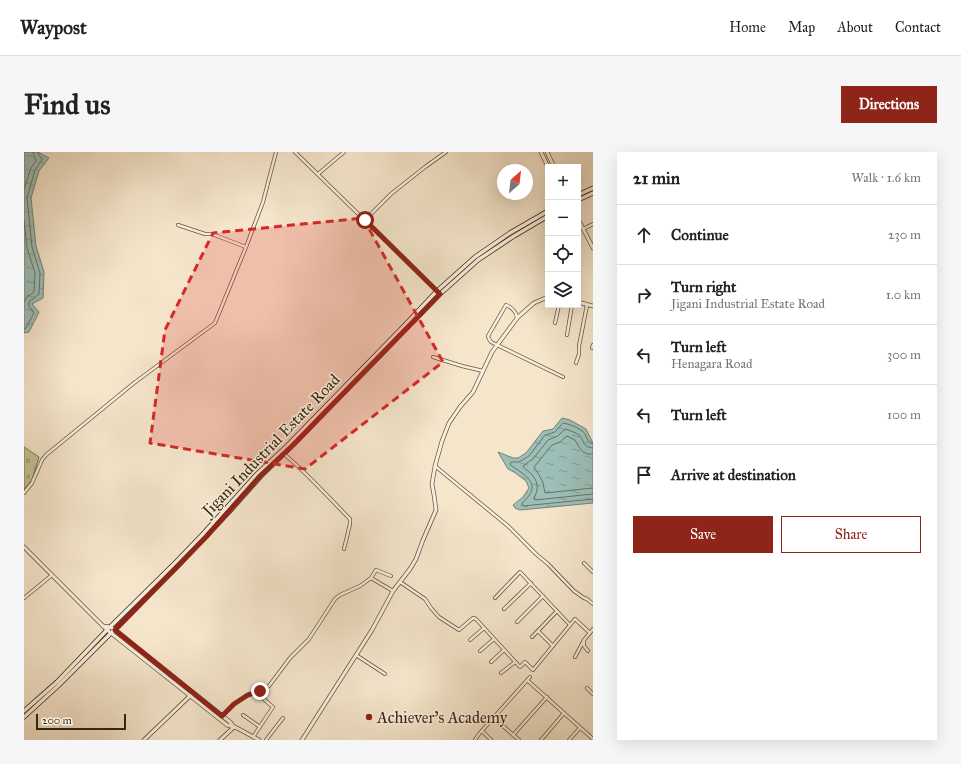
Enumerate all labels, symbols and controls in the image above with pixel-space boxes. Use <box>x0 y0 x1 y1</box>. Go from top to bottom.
text: Waypost <box>20 16 87 39</box>
text: Home <box>729 19 766 36</box>
text: Map <box>788 19 815 36</box>
text: About <box>837 19 873 36</box>
text: Contact <box>895 19 941 36</box>
button: Directions <box>841 86 937 123</box>
text: Find us <box>24 87 110 122</box>
north arrow <box>497 164 533 200</box>
map controls <box>545 164 581 308</box>
button: + <box>545 164 581 200</box>
text: 21 min <box>633 168 680 189</box>
text: Walk · 1.6 km <box>852 170 921 186</box>
button: − <box>545 200 581 236</box>
route start <box>356 211 374 229</box>
icon: ahead <box>633 224 655 246</box>
text: Continue <box>671 226 729 244</box>
text: 230 m <box>888 227 921 243</box>
button: locate <box>545 236 581 272</box>
button: layers <box>545 272 581 308</box>
text: Turn right <box>671 278 736 296</box>
icon: right <box>633 284 655 306</box>
text: 1.0 km <box>886 287 921 303</box>
text: Jigani Industrial Estate Road <box>671 296 825 312</box>
text: Turn left <box>671 338 727 356</box>
icon: left <box>633 344 655 366</box>
text: 300 m <box>887 347 921 363</box>
text: Henagara Road <box>671 356 752 372</box>
street label: Jigani Industrial Estate Road <box>197 370 344 522</box>
icon: left <box>633 404 655 426</box>
text: Turn left <box>671 406 727 424</box>
text: 100 m <box>887 407 921 423</box>
icon: arrive <box>633 464 655 486</box>
text: Arrive at destination <box>671 466 796 484</box>
button: Save <box>633 516 773 553</box>
button: Share <box>781 516 921 553</box>
route end <box>251 682 269 700</box>
place label: Achiever's Academy <box>376 708 508 727</box>
scale bar <box>36 712 126 731</box>
marker: Achiever's Academy <box>364 712 374 722</box>
text: 200 m <box>42 714 72 727</box>

